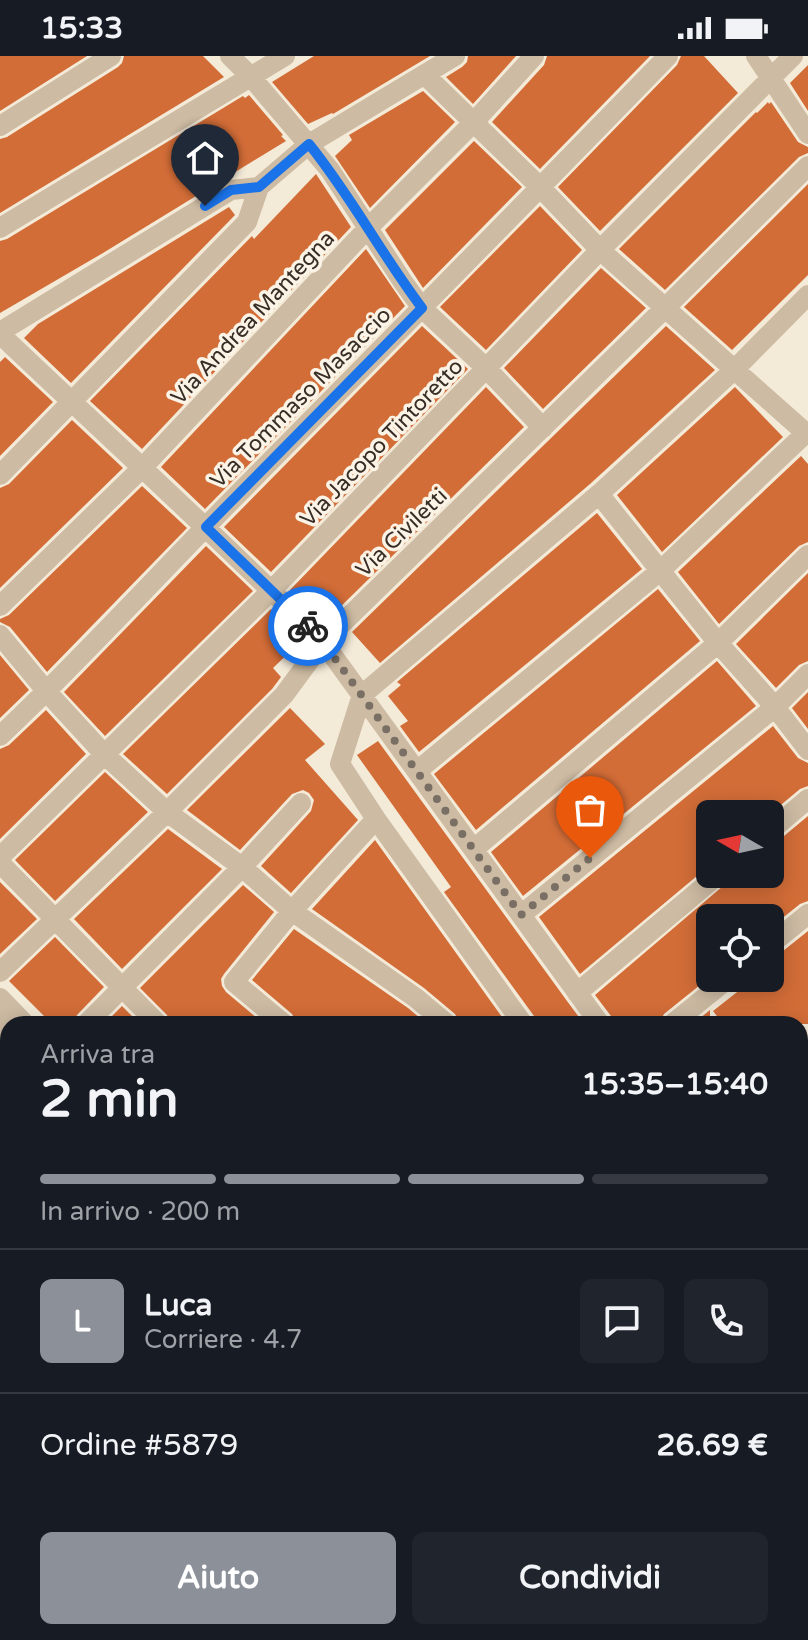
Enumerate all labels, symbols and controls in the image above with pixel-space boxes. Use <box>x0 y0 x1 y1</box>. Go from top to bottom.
text: 15:33 <box>40 10 123 47</box>
pin <box>171 124 239 206</box>
icon: home <box>183 136 227 180</box>
street label: Via Andrea Mantegna <box>166 225 340 410</box>
street label: Via Tommaso Masaccio <box>205 302 397 494</box>
street label: Via Jacopo Tintoretto <box>295 353 469 532</box>
street label: Via Civiletti <box>351 483 453 583</box>
courier <box>268 586 348 666</box>
icon: bike <box>286 604 330 648</box>
pin <box>556 776 624 858</box>
icon: bag <box>568 788 612 832</box>
north arrow <box>696 800 784 888</box>
map controls <box>696 800 784 992</box>
button: locate <box>696 904 784 992</box>
text: Arriva tra <box>40 1039 155 1070</box>
text: 15:35–15:40 <box>581 1066 768 1103</box>
text: 2 min <box>40 1068 179 1131</box>
text: In arrivo · 200 m <box>40 1196 240 1227</box>
button: chat <box>580 1279 664 1363</box>
button: phone <box>684 1279 768 1363</box>
text: Luca <box>144 1287 212 1324</box>
text: L <box>73 1303 91 1340</box>
text: Corriere · 4.7 <box>144 1324 302 1355</box>
text: Ordine #5879 <box>40 1427 238 1464</box>
text: 26.69 € <box>657 1427 768 1464</box>
button: Aiuto <box>40 1532 396 1624</box>
button: Condividi <box>412 1532 768 1624</box>

